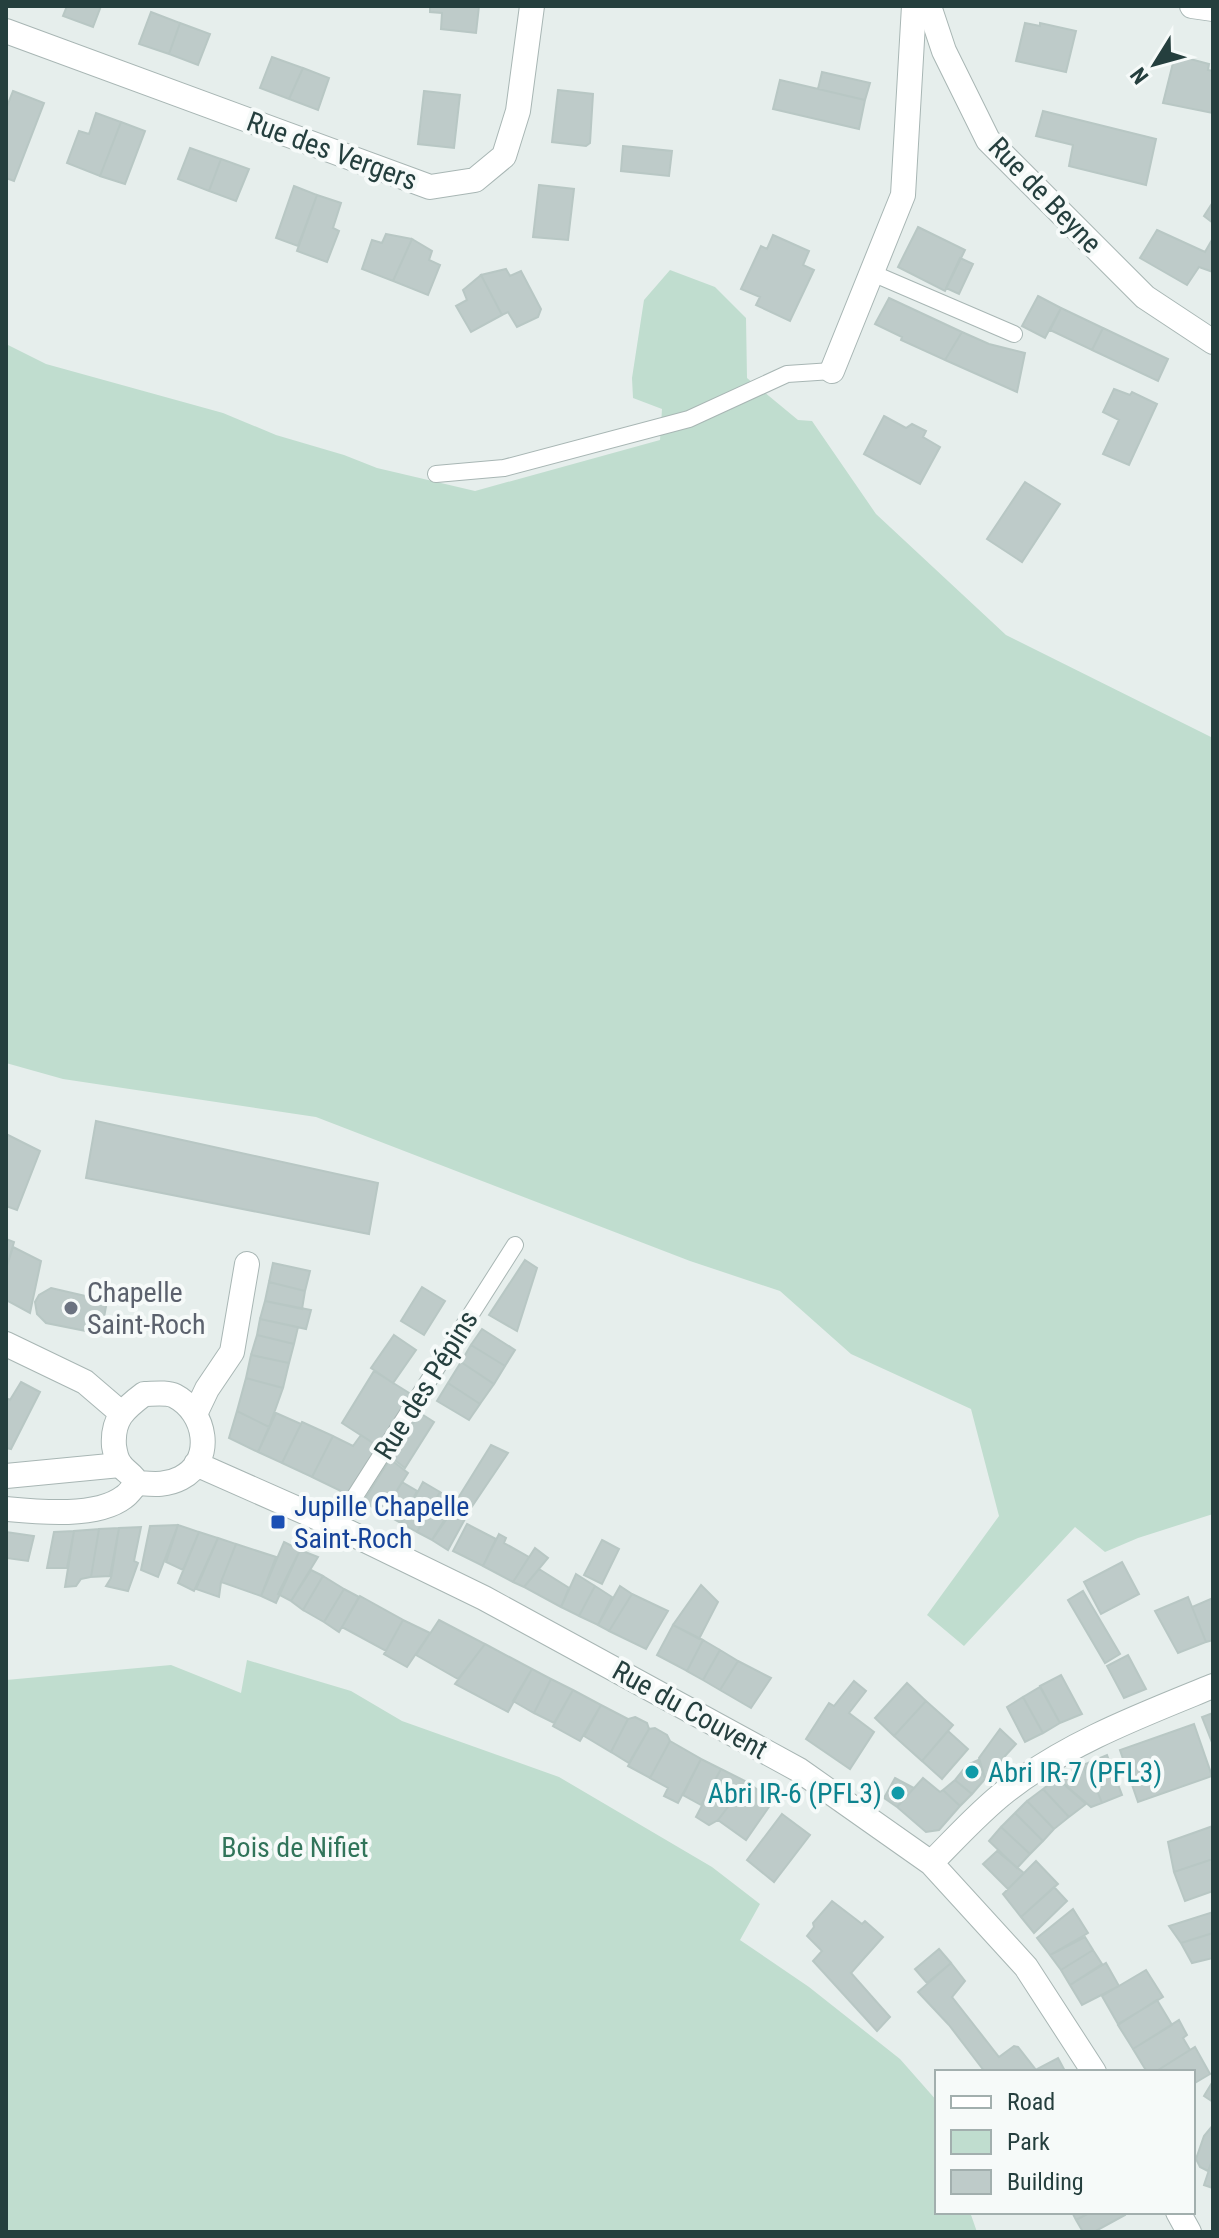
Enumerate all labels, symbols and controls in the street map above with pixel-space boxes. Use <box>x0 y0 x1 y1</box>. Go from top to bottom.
north arrow <box>1115 24 1195 104</box>
text: N <box>1125 63 1153 89</box>
street label: Rue des Vergers <box>242 105 422 197</box>
street label: Rue de Beyne <box>982 130 1108 260</box>
place label: Chapelle Saint-Roch <box>87 1276 206 1341</box>
marker: Chapelle Saint-Roch <box>62 1299 80 1317</box>
street label: Rue des Pépins <box>367 1305 485 1465</box>
place label: Jupille Chapelle Saint-Roch <box>294 1490 469 1555</box>
marker: Jupille Chapelle Saint-Roch <box>269 1513 287 1531</box>
street label: Rue du Couvent <box>607 1654 773 1766</box>
place label: Abri IR-7 (PFL3) <box>988 1756 1162 1789</box>
marker: Abri IR-7 (PFL3) <box>963 1763 981 1781</box>
place label: Abri IR-6 (PFL3) <box>708 1777 882 1810</box>
marker: Abri IR-6 (PFL3) <box>889 1784 907 1802</box>
park label: Bois de Nifiet <box>221 1831 369 1864</box>
legend <box>935 2070 1195 2214</box>
text: Road <box>1007 2088 1055 2116</box>
text: Park <box>1007 2128 1050 2156</box>
text: Building <box>1007 2168 1084 2196</box>

